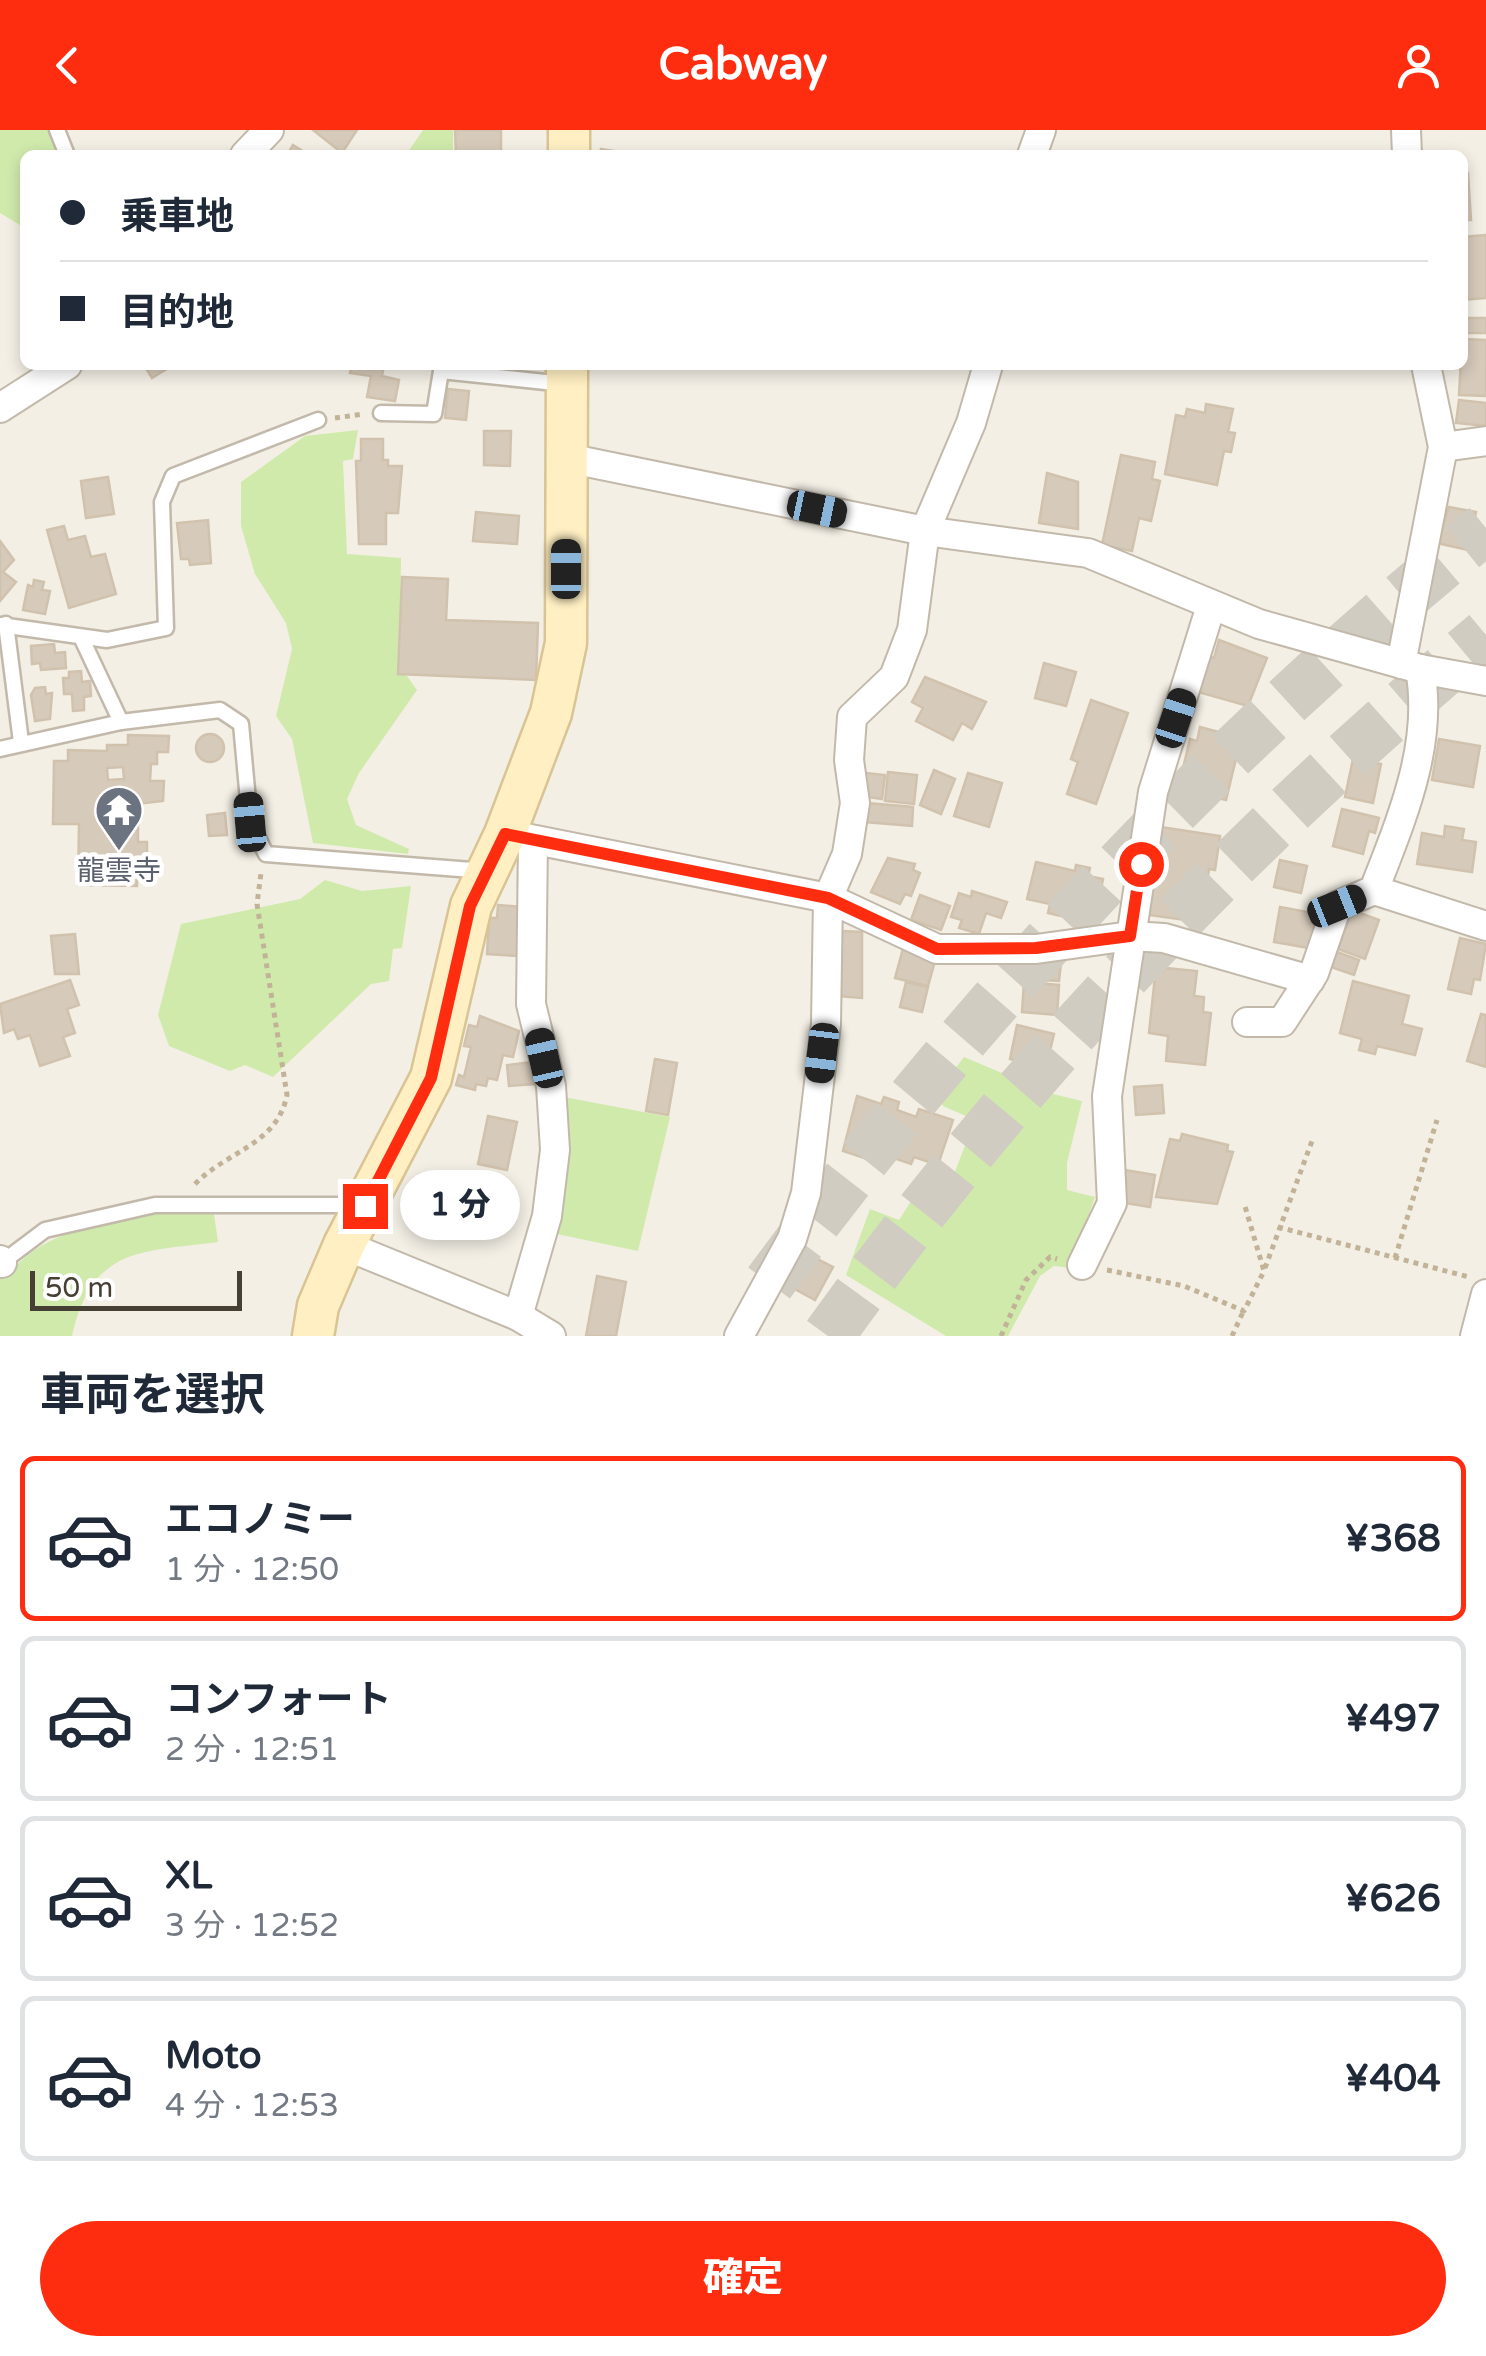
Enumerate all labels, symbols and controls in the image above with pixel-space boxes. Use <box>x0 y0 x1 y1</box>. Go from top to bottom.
icon: back <box>40 38 95 93</box>
text: Cabway <box>658 38 828 92</box>
icon: person <box>1391 38 1446 93</box>
text: 乗車地 <box>120 194 234 240</box>
text: 目的地 <box>120 290 234 336</box>
car <box>785 488 849 530</box>
car <box>551 539 581 599</box>
car <box>1152 685 1200 751</box>
temple icon: 龍雲寺 <box>93 784 145 852</box>
car <box>232 791 268 853</box>
route start <box>1119 842 1164 887</box>
place label: 龍雲寺 <box>77 854 161 888</box>
car <box>1304 881 1370 931</box>
car <box>803 1021 841 1085</box>
car <box>523 1025 565 1091</box>
callout: 1 分 <box>400 1171 520 1241</box>
route end <box>343 1184 388 1229</box>
text: 1 分 <box>430 1186 490 1224</box>
scale bar <box>30 1266 242 1310</box>
text: 50 m <box>45 1271 113 1305</box>
text: 車両を選択 <box>40 1369 265 1423</box>
icon: car <box>45 1494 135 1584</box>
text: エコノミー <box>165 1497 355 1543</box>
text: ¥368 <box>1344 1516 1441 1562</box>
text: 1 分 · 12:50 <box>165 1551 339 1589</box>
icon: car <box>45 1674 135 1764</box>
text: コンフォート <box>165 1677 392 1723</box>
text: ¥497 <box>1344 1696 1441 1742</box>
text: 2 分 · 12:51 <box>165 1731 339 1769</box>
text: XL <box>165 1853 212 1899</box>
icon: car <box>45 1854 135 1944</box>
text: ¥626 <box>1344 1876 1441 1922</box>
text: 3 分 · 12:52 <box>165 1907 339 1945</box>
text: Moto <box>165 2033 261 2079</box>
icon: car <box>45 2034 135 2124</box>
text: ¥404 <box>1344 2056 1441 2102</box>
text: 4 分 · 12:53 <box>165 2087 339 2125</box>
button: 確定 <box>40 2221 1446 2336</box>

